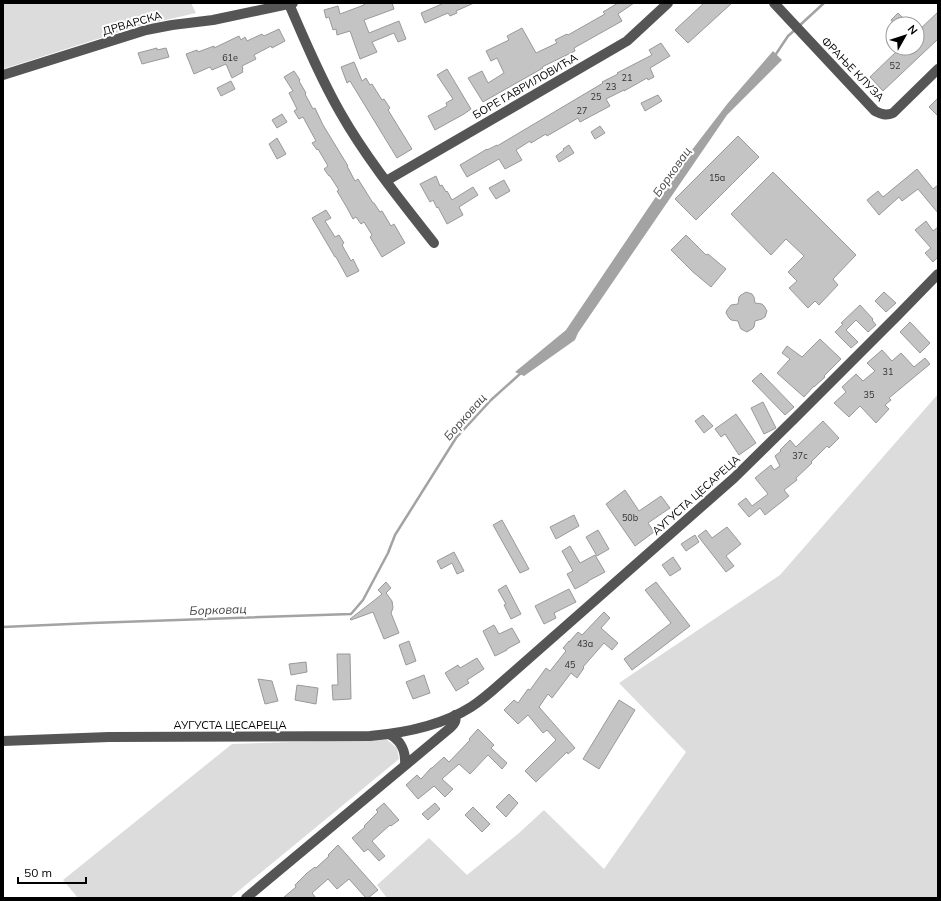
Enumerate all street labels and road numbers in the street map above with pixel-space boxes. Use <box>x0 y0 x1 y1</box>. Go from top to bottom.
street label: ДРВАРСКА <box>101 8 163 38</box>
street label: ФРАЊЕ КЛУЗА <box>819 34 887 104</box>
street label: БОРЕ ГАВРИЛОВИЋА <box>470 50 580 122</box>
street label: АУГУСТА ЦЕСАРЕЦА <box>649 452 743 538</box>
street label: АУГУСТА ЦЕСАРЕЦА <box>173 718 287 732</box>

